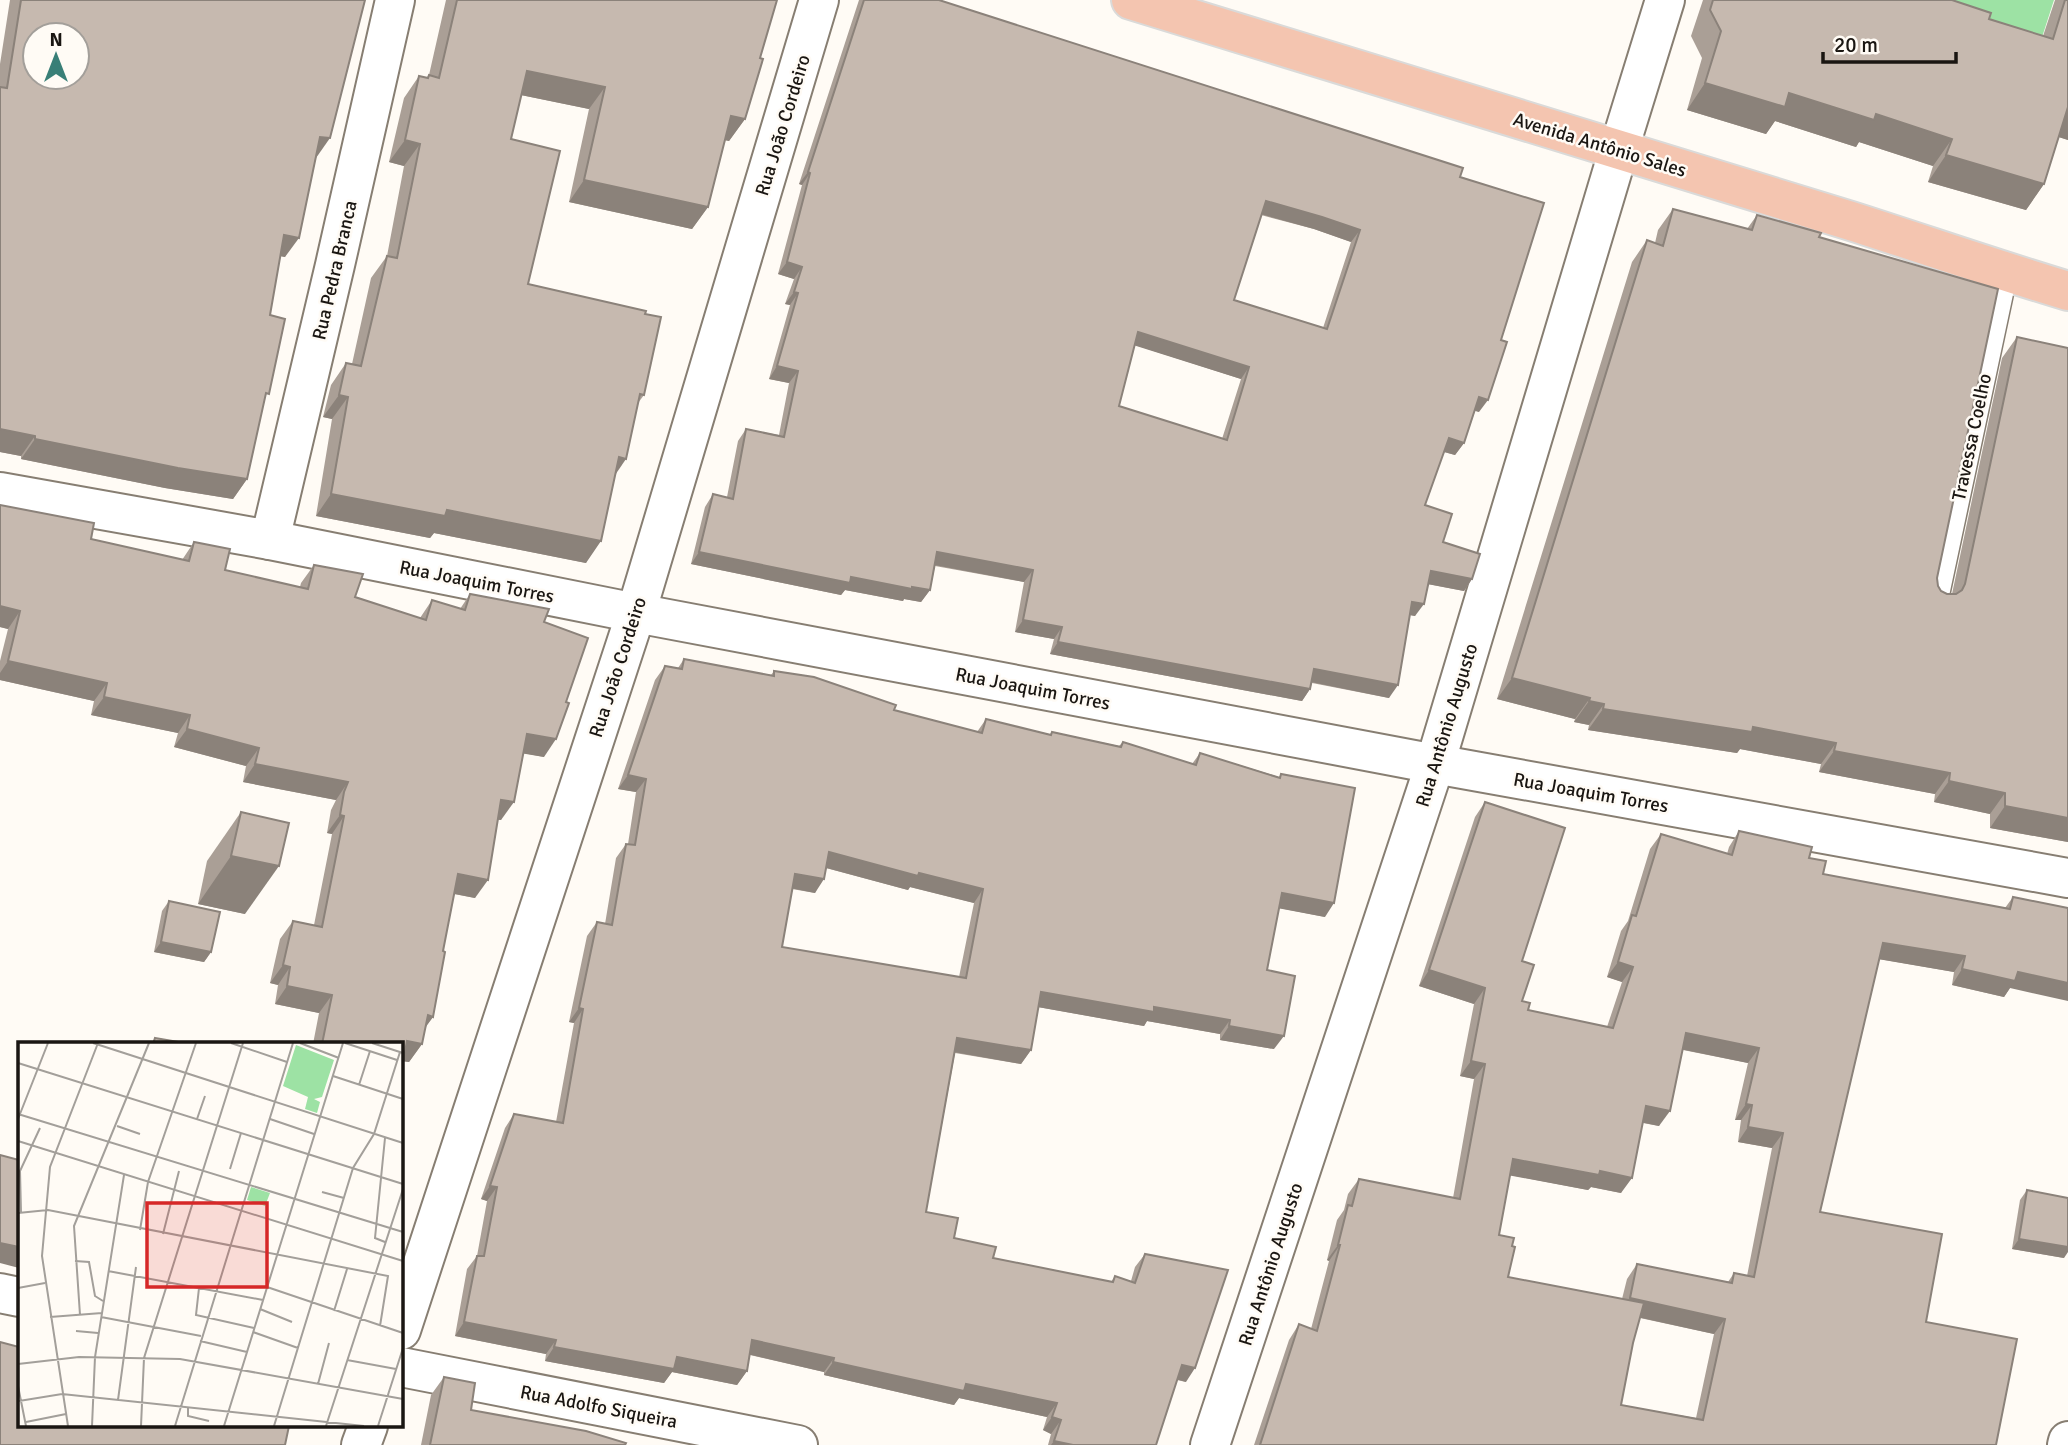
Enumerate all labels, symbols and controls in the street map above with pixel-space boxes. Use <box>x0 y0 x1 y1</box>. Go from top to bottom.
north arrow <box>21 21 91 91</box>
scale bar <box>1823 21 1956 65</box>
text: N <box>49 28 63 52</box>
text: 20 m <box>1834 32 1878 58</box>
street label: Rua João Cordeiro <box>750 52 816 199</box>
street label: Avenida Antônio Sales <box>1510 107 1689 183</box>
street label: Rua Pedra Branca <box>307 198 363 342</box>
street label: Travessa Coelho <box>1947 371 1997 503</box>
street label: Rua Joaquim Torres <box>397 555 556 609</box>
street label: Rua João Cordeiro <box>584 594 652 741</box>
street label: Rua Antônio Augusto <box>1411 640 1483 810</box>
street label: Rua Joaquim Torres <box>953 662 1112 716</box>
street label: Rua Joaquim Torres <box>1511 768 1670 818</box>
inset map <box>18 1042 402 1428</box>
street label: Rua Antônio Augusto <box>1233 1180 1309 1349</box>
street label: Rua Adolfo Siqueira <box>518 1380 679 1434</box>

